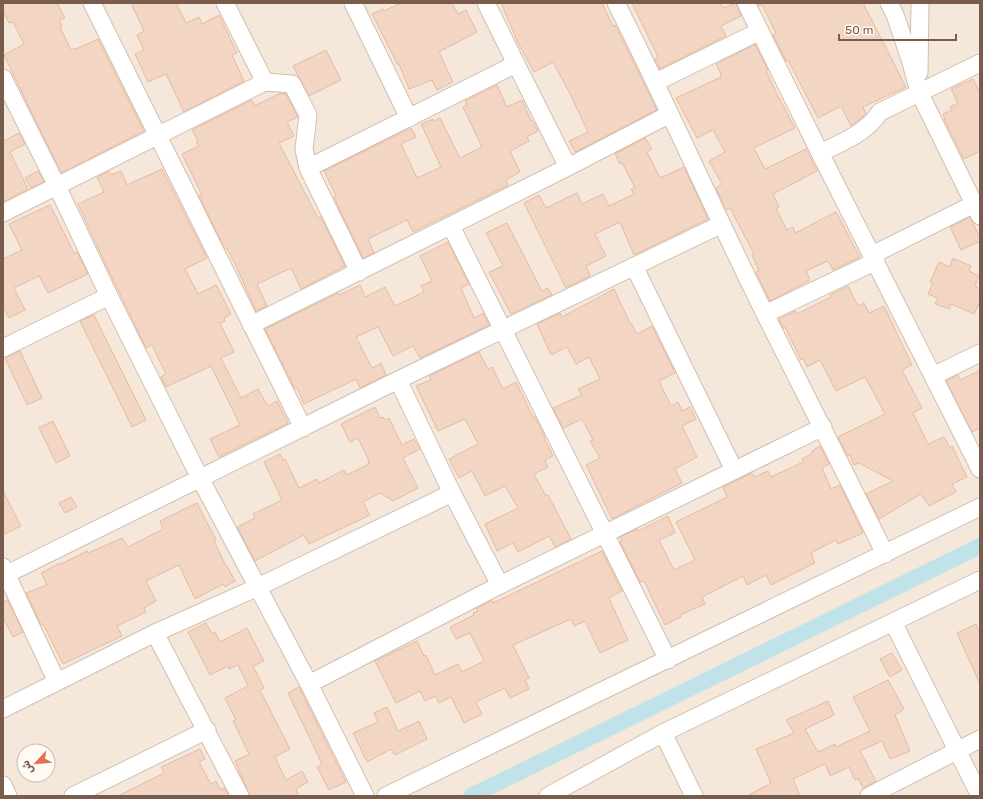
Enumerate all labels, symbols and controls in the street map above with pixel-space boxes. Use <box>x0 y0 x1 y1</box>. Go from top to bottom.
scale bar <box>839 16 956 42</box>
text: 50 m <box>845 23 873 37</box>
north arrow <box>16 743 56 783</box>
text: ش <box>19 758 36 776</box>

